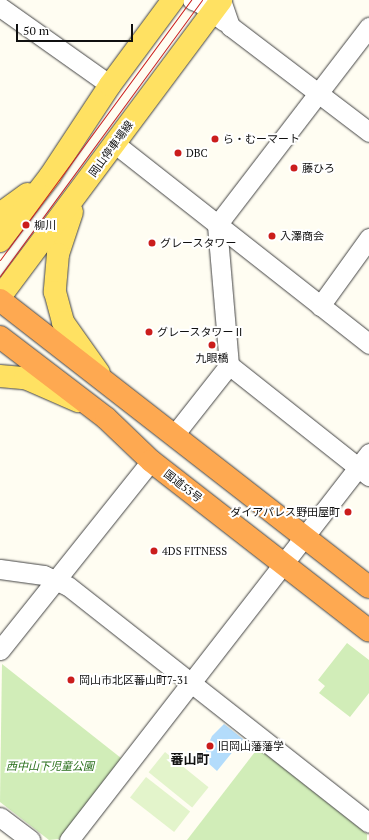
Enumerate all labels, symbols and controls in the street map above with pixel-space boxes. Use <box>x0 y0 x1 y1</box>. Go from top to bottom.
scale bar <box>18 16 135 42</box>
text: 50 m <box>23 23 49 38</box>
street label: 岡山停車場線 <box>86 118 136 180</box>
place label: ら・むーマート <box>223 132 300 146</box>
marker: ら・むーマート <box>210 134 220 144</box>
place label: DBC <box>186 146 208 160</box>
marker: DBC <box>173 148 183 158</box>
place label: 藤ひろ <box>302 161 335 175</box>
marker: 藤ひろ <box>289 163 299 173</box>
place label: 柳川 <box>34 218 56 232</box>
marker: 柳川 <box>21 220 31 230</box>
place label: 入澤商会 <box>280 229 324 243</box>
marker: 入澤商会 <box>267 231 277 241</box>
place label: グレースタワー <box>160 236 237 250</box>
marker: グレースタワー <box>147 238 157 248</box>
place label: グレースタワーⅡ <box>157 325 245 339</box>
marker: グレースタワーⅡ <box>144 327 154 337</box>
marker: 九眼橋 <box>207 340 217 350</box>
place label: 九眼橋 <box>196 351 228 365</box>
street label: 国道53号 <box>161 467 205 505</box>
place label: ダイアパレス野田屋町 <box>230 505 340 519</box>
marker: ダイアパレス野田屋町 <box>343 507 353 517</box>
place label: 4DS FITNESS <box>162 544 227 558</box>
marker: 4DS FITNESS <box>149 546 159 556</box>
place label: 岡山市北区蕃山町7-31 <box>79 673 189 687</box>
marker: 岡山市北区蕃山町7-31 <box>66 675 76 685</box>
place label: 旧岡山藩藩学 <box>218 739 284 753</box>
marker: 旧岡山藩藩学 <box>205 741 215 751</box>
district label: 蕃山町 <box>171 751 209 767</box>
park label: 西中山下児童公園 <box>6 759 94 773</box>

